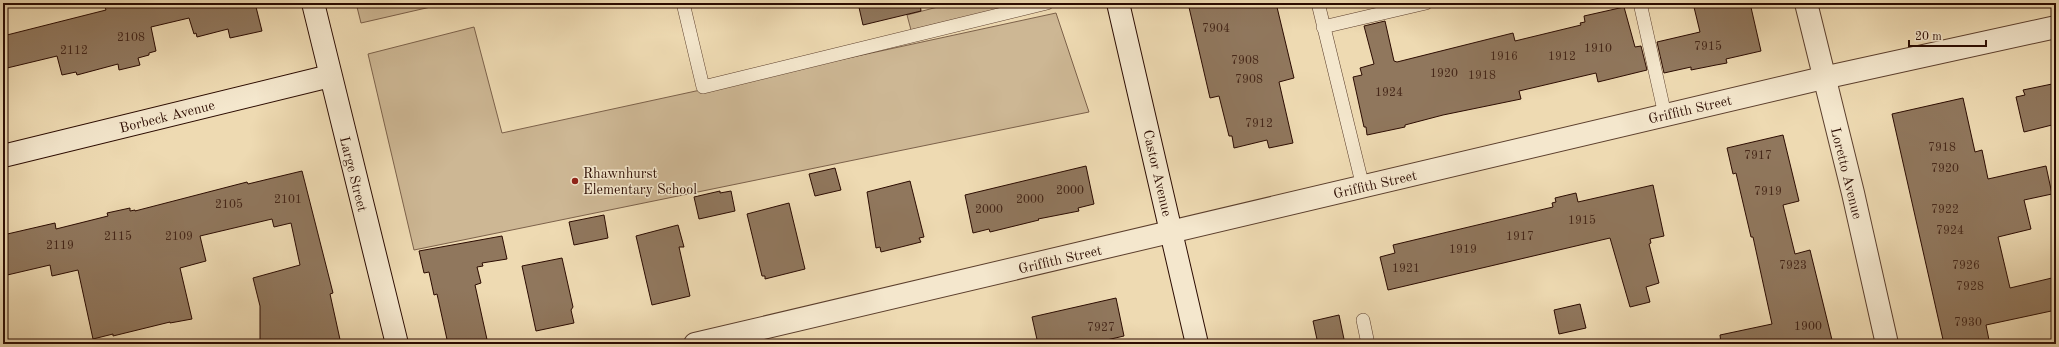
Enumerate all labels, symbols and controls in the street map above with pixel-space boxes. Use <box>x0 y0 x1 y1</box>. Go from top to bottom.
scale bar <box>1909 22 1986 48</box>
house number: 7904 <box>1202 23 1230 35</box>
text: 20 m <box>1915 31 1942 43</box>
house number: 2108 <box>117 32 145 44</box>
house number: 7915 <box>1694 40 1722 53</box>
house number: 1910 <box>1584 43 1612 55</box>
house number: 2112 <box>60 45 88 57</box>
house number: 1916 <box>1490 51 1518 63</box>
house number: 1912 <box>1548 51 1576 63</box>
house number: 7908 <box>1231 55 1259 67</box>
house number: 1920 <box>1430 68 1458 80</box>
house number: 1918 <box>1468 70 1496 82</box>
house number: 7908 <box>1235 74 1263 86</box>
house number: 1924 <box>1375 87 1403 99</box>
street label: Griffith Street <box>1647 94 1733 126</box>
street label: Borbeck Avenue <box>118 98 216 136</box>
house number: 7912 <box>1245 118 1273 130</box>
street label: Loretto Avenue <box>1828 126 1864 220</box>
street label: Castor Avenue <box>1140 129 1174 218</box>
street label: Large Street <box>337 135 369 213</box>
house number: 7918 <box>1928 142 1956 154</box>
house number: 7917 <box>1744 150 1772 162</box>
house number: 7920 <box>1931 163 1959 175</box>
place label: Rhawnhurst Elementary School <box>583 167 697 197</box>
street label: Griffith Street <box>1332 169 1418 201</box>
marker: Rhawnhurst Elementary School <box>570 176 580 186</box>
house number: 2000 <box>1056 185 1084 197</box>
house number: 7919 <box>1754 186 1782 198</box>
house number: 2101 <box>274 194 302 206</box>
house number: 2000 <box>1016 194 1044 206</box>
house number: 2105 <box>215 198 243 211</box>
house number: 2000 <box>975 204 1003 216</box>
house number: 7922 <box>1931 204 1959 216</box>
house number: 1915 <box>1568 214 1596 227</box>
house number: 7924 <box>1936 225 1964 237</box>
house number: 2115 <box>104 230 132 243</box>
house number: 2109 <box>165 231 193 243</box>
house number: 1917 <box>1506 231 1534 243</box>
house number: 2119 <box>46 240 74 252</box>
street label: Griffith Street <box>1017 244 1103 276</box>
house number: 1919 <box>1449 244 1477 256</box>
house number: 7923 <box>1779 260 1807 272</box>
house number: 7926 <box>1952 260 1980 272</box>
house number: 1921 <box>1392 263 1420 275</box>
house number: 7928 <box>1956 281 1984 293</box>
house number: 7930 <box>1954 317 1982 329</box>
house number: 1900 <box>1794 321 1822 333</box>
house number: 7927 <box>1087 322 1115 334</box>

